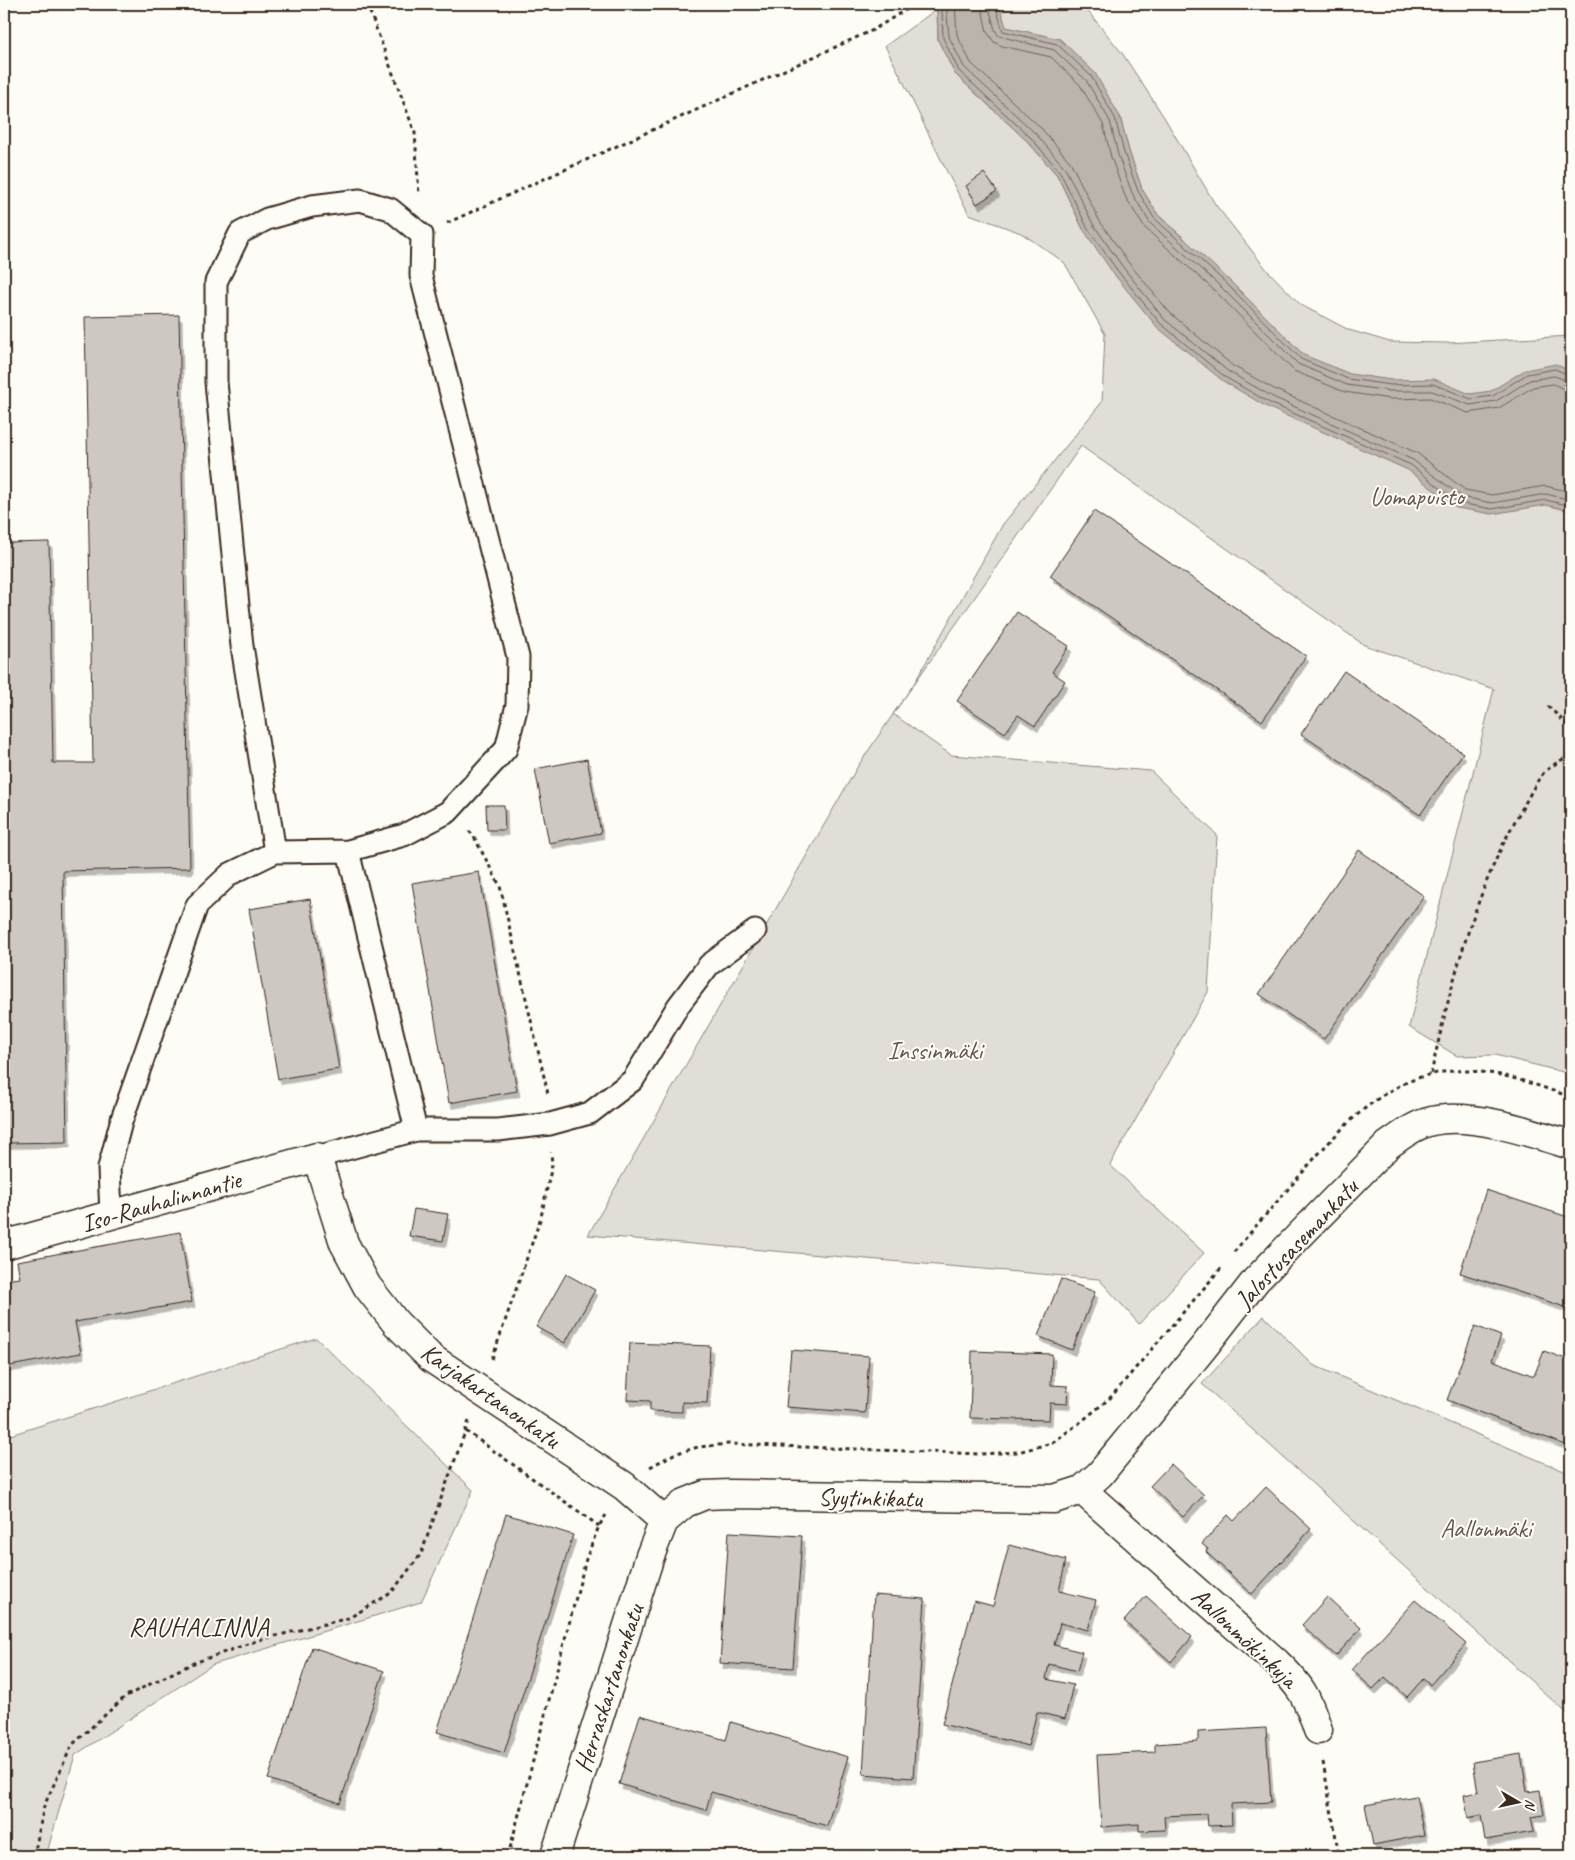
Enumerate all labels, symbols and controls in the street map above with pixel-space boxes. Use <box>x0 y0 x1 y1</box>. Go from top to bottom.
park label: Uomapuisto <box>1370 481 1467 513</box>
park label: Inssinmäki <box>888 1035 985 1067</box>
street label: Iso-Rauhalinnantie <box>78 1163 246 1240</box>
street label: Jalostusasemankatu <box>1228 1171 1366 1316</box>
street label: Karjakartanonkatu <box>415 1336 568 1456</box>
street label: Syytinkikatu <box>818 1481 924 1515</box>
park label: Aallonmäki <box>1441 1513 1535 1545</box>
street label: Aallonmökinkuja <box>1184 1580 1306 1697</box>
street label: Herraskartanonkatu <box>567 1599 652 1776</box>
district label: RAUHALINNA <box>129 1611 270 1644</box>
north arrow <box>1492 1778 1542 1828</box>
text: N <box>1521 1798 1539 1812</box>

